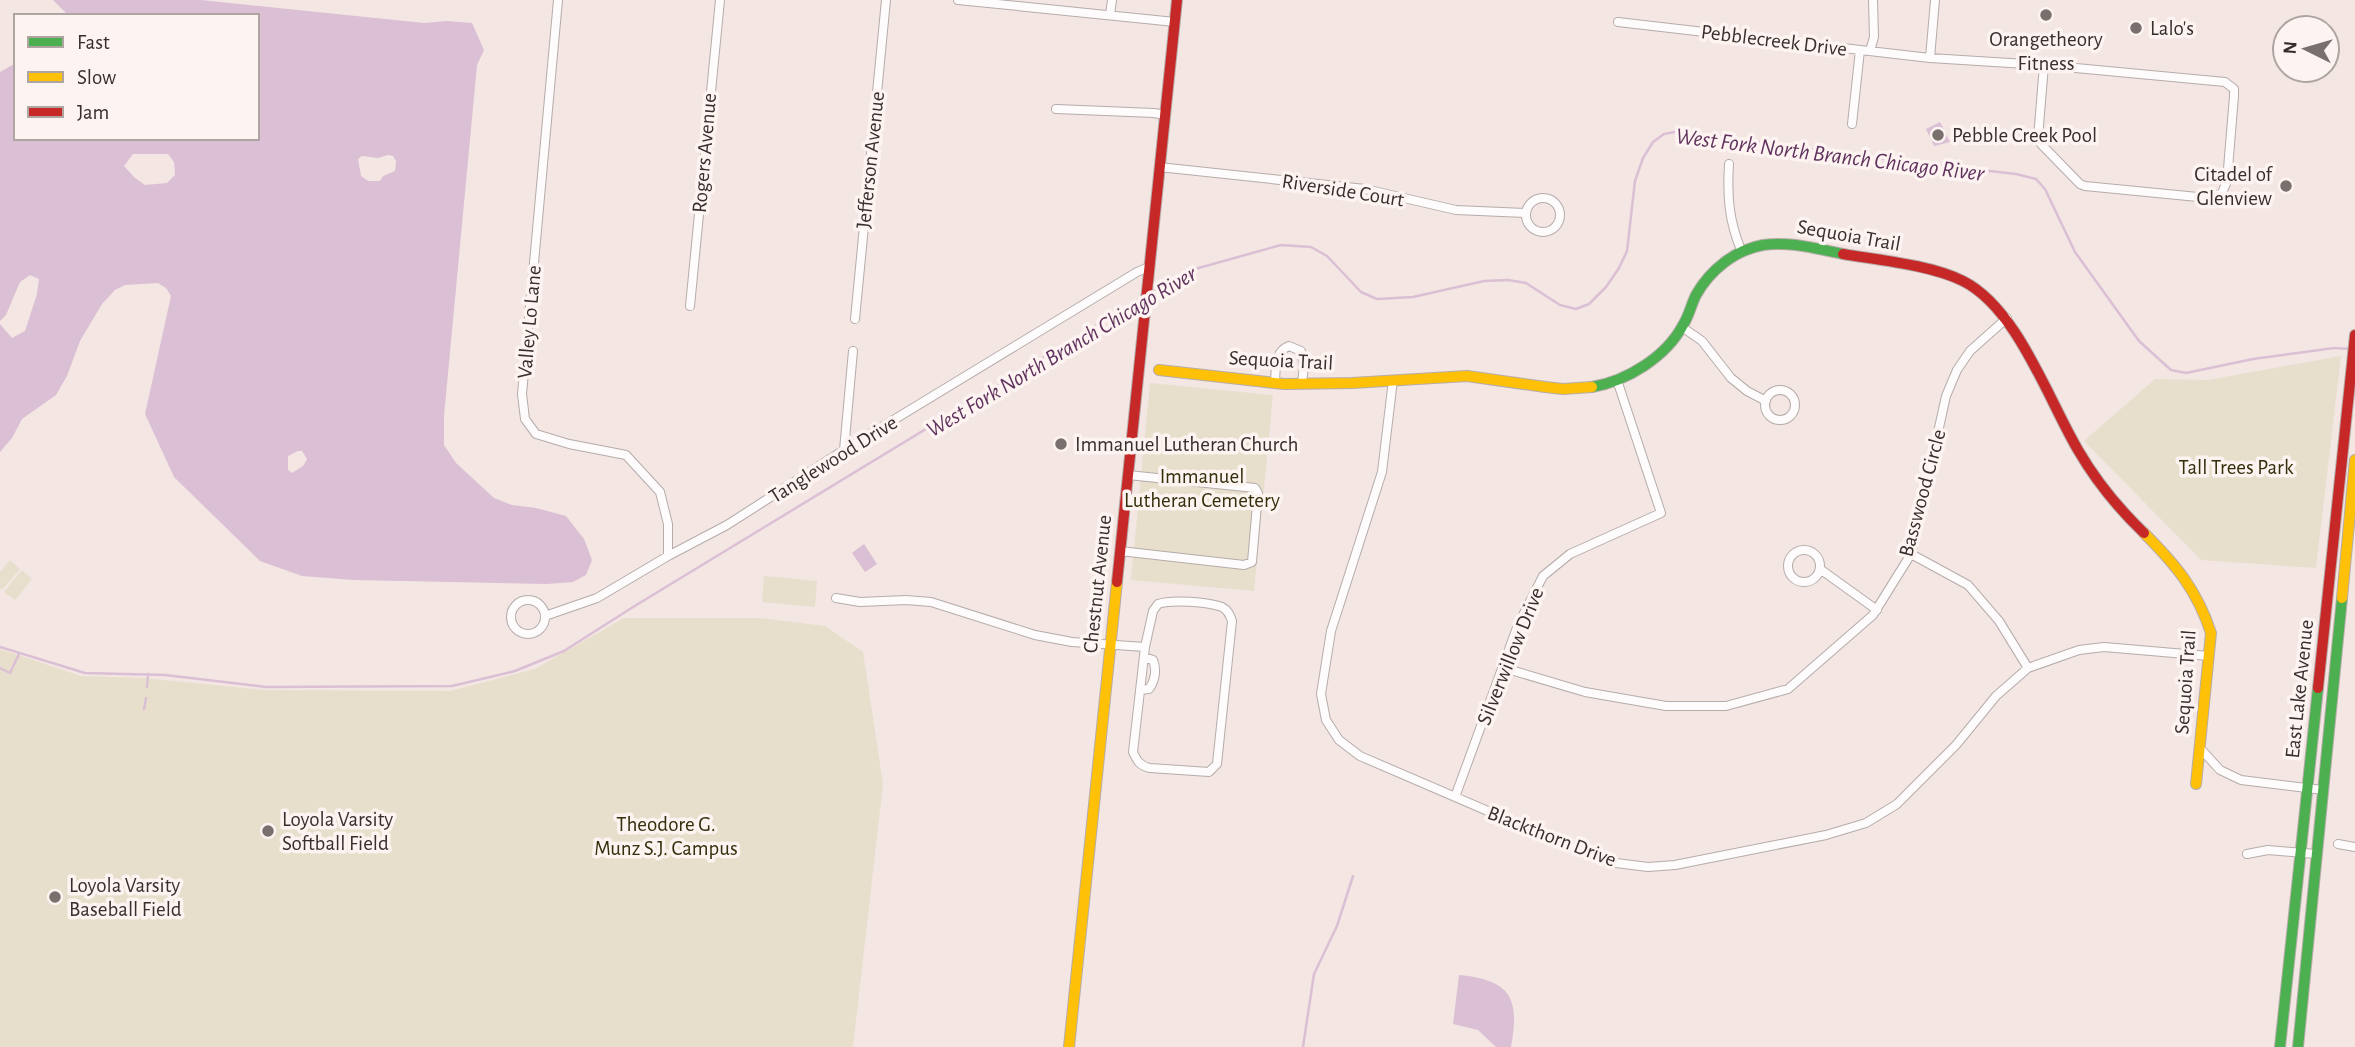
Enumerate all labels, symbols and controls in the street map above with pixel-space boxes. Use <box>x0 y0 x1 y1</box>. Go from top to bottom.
marker: Orangetheory Fitness <box>2038 7 2054 23</box>
legend <box>14 14 259 140</box>
north arrow <box>2271 14 2341 84</box>
place label: Lalo's <box>2150 18 2194 39</box>
marker: Lalo's <box>2128 20 2144 36</box>
street label: Pebblecreek Drive <box>1700 21 1848 60</box>
place label: Orangetheory Fitness <box>1989 29 2103 74</box>
text: Fast <box>77 32 110 53</box>
text: N <box>2281 40 2301 55</box>
text: Slow <box>77 67 116 88</box>
street label: Jefferson Avenue <box>853 90 888 230</box>
street label: Rogers Avenue <box>689 92 720 214</box>
text: Jam <box>77 102 109 123</box>
water label: West Fork North Branch Chicago River <box>1674 125 1986 186</box>
place label: Pebble Creek Pool <box>1952 125 2097 146</box>
marker: Pebble Creek Pool <box>1930 127 1946 143</box>
place label: Citadel of Glenview <box>2194 164 2274 209</box>
street label: Riverside Court <box>1280 170 1406 211</box>
marker: Citadel of Glenview <box>2278 178 2294 194</box>
street label: Sequoia Trail <box>1796 216 1902 255</box>
water label: West Fork North Branch Chicago River <box>923 262 1201 442</box>
street label: Valley Lo Lane <box>514 264 545 380</box>
street label: Sequoia Trail <box>1228 347 1334 374</box>
street label: Tanglewood Drive <box>765 412 901 507</box>
street label: Basswood Circle <box>1895 427 1950 559</box>
place label: Immanuel Lutheran Church <box>1075 434 1298 455</box>
marker: Immanuel Lutheran Church <box>1053 436 1069 452</box>
park label: Tall Trees Park <box>2179 457 2294 478</box>
park label: Immanuel Lutheran Cemetery <box>1124 466 1280 511</box>
street label: Chestnut Avenue <box>1080 514 1115 654</box>
street label: Silverwillow Drive <box>1473 584 1548 728</box>
street label: East Lake Avenue <box>2282 619 2317 759</box>
street label: Sequoia Trail <box>2171 629 2200 735</box>
street label: Blackthorn Drive <box>1484 802 1619 871</box>
place label: Loyola Varsity Softball Field <box>282 809 393 854</box>
park label: Theodore G. Munz S.J. Campus <box>594 814 738 859</box>
marker: Loyola Varsity Softball Field <box>260 823 276 839</box>
place label: Loyola Varsity Baseball Field <box>69 875 182 920</box>
marker: Loyola Varsity Baseball Field <box>47 889 63 905</box>

